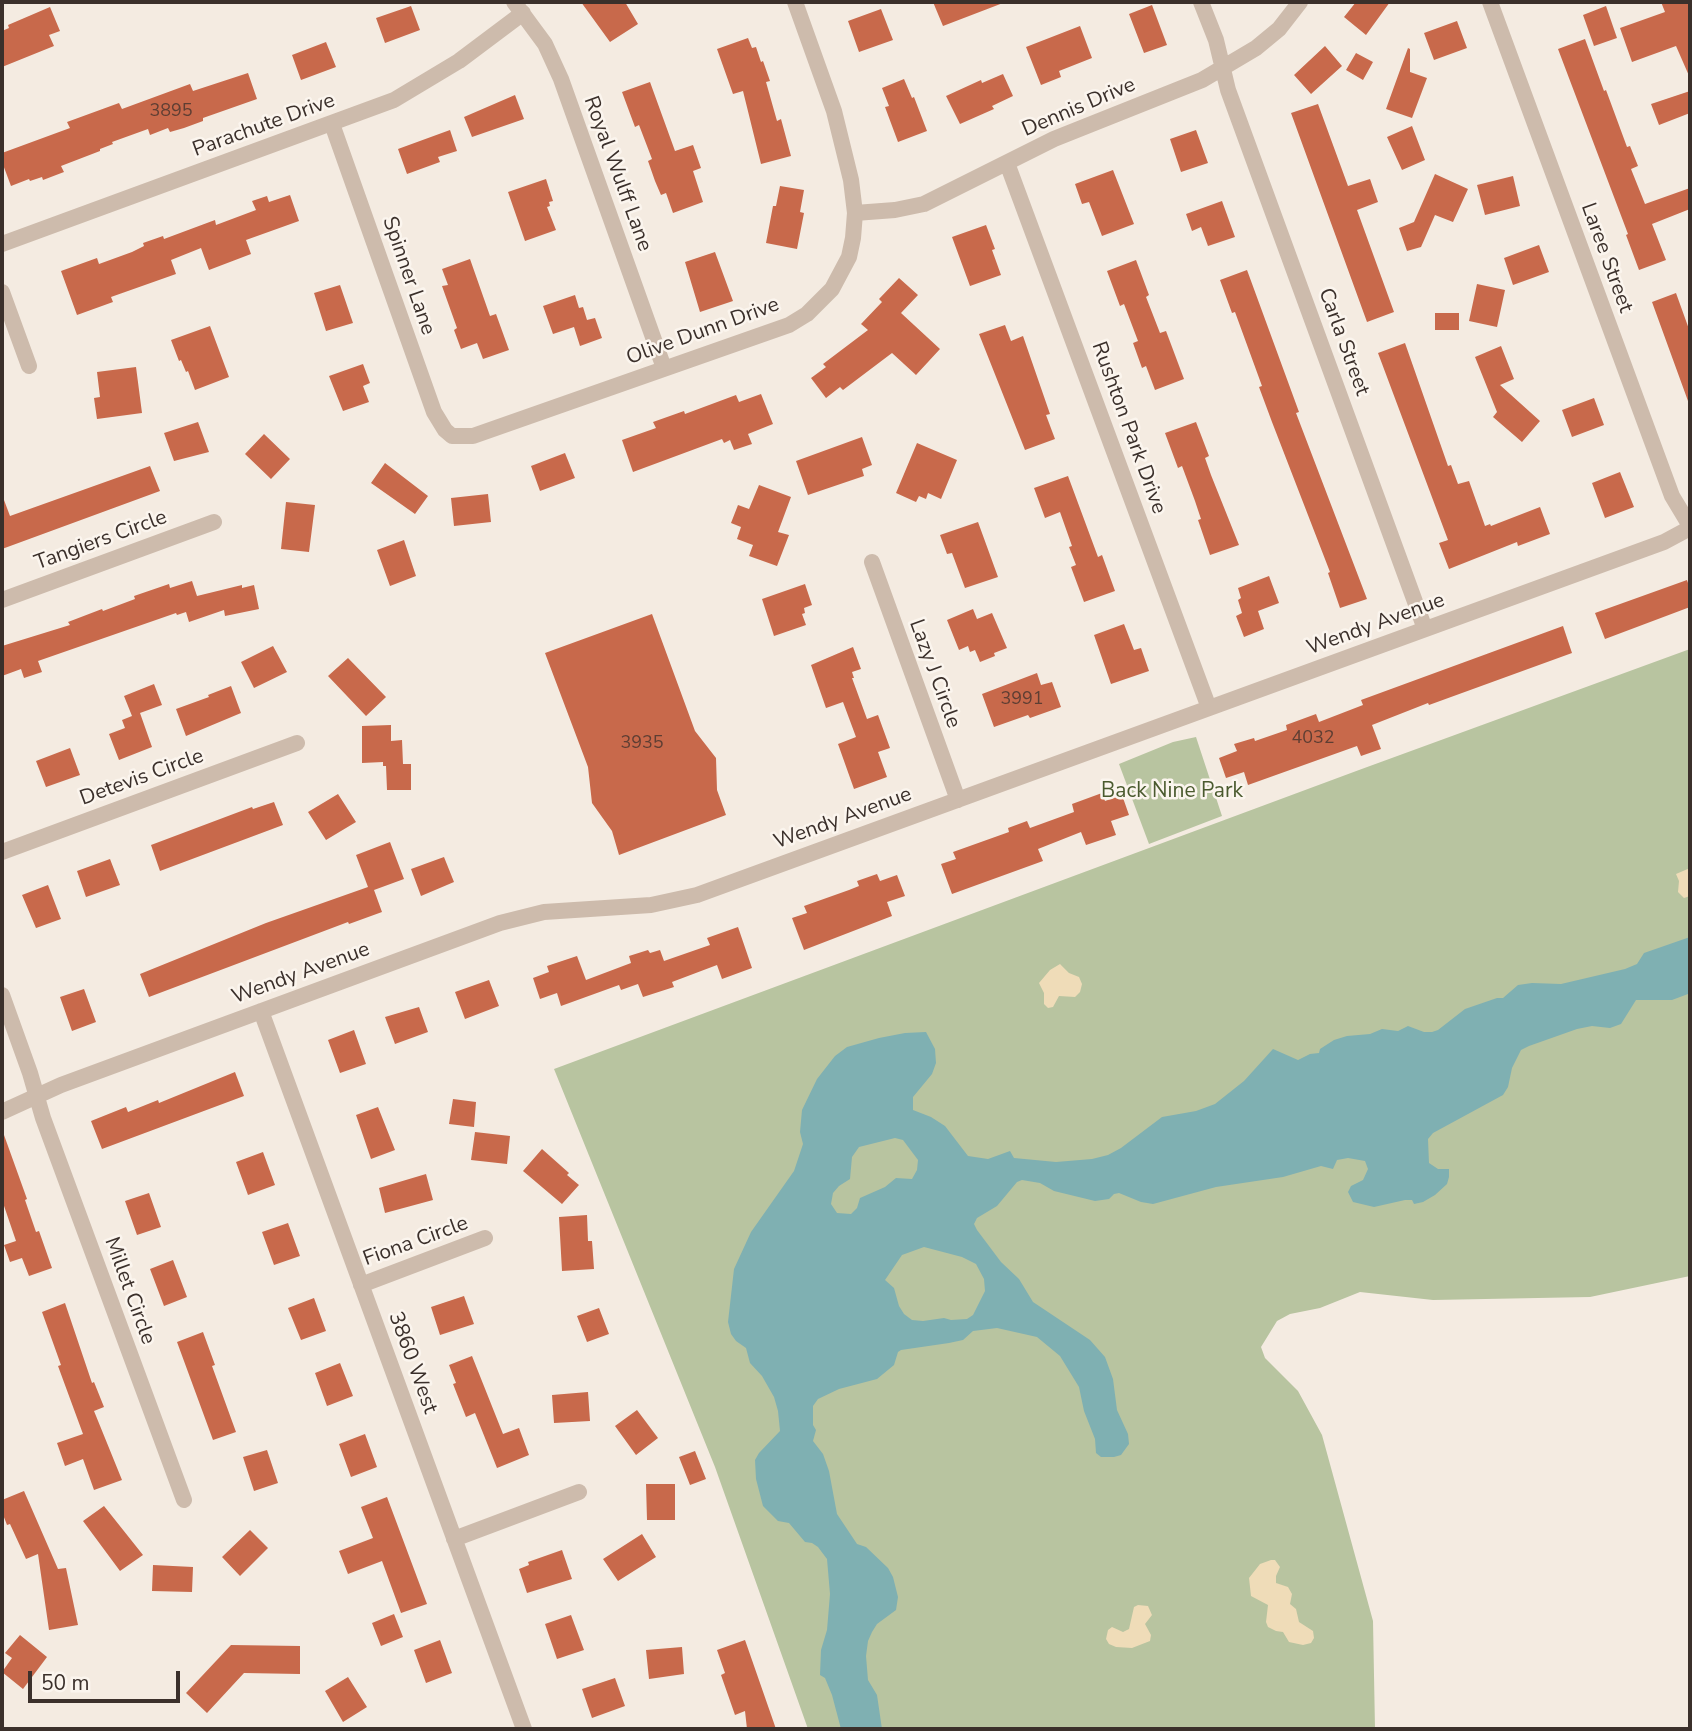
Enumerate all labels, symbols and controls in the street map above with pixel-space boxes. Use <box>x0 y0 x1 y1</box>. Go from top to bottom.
street label: Dennis Drive <box>1018 73 1140 143</box>
street label: Parachute Drive <box>189 89 339 163</box>
street label: Royal Wulff Lane <box>577 93 657 255</box>
house number: 3895 <box>149 101 193 123</box>
street label: Laree Street <box>1575 200 1637 316</box>
street label: Spinner Lane <box>376 213 440 339</box>
street label: Carla Street <box>1312 285 1374 399</box>
street label: Olive Dunn Drive <box>623 293 783 371</box>
street label: Rushton Park Drive <box>1085 339 1171 517</box>
street label: Tangiers Circle <box>31 505 171 577</box>
street label: Wendy Avenue <box>1304 588 1448 662</box>
street label: Lazy J Circle <box>903 616 965 732</box>
house number: 3991 <box>1000 689 1044 711</box>
house number: 4032 <box>1291 728 1335 750</box>
house number: 3935 <box>620 733 664 755</box>
street label: Detevis Circle <box>77 744 207 812</box>
park label: Back Nine Park <box>1101 779 1243 805</box>
street label: Wendy Avenue <box>771 782 915 856</box>
street label: Wendy Avenue <box>229 937 373 1011</box>
street label: Fiona Circle <box>360 1211 472 1273</box>
street label: Millet Circle <box>98 1234 160 1348</box>
street label: 3860 West <box>382 1309 442 1417</box>
scale bar <box>32 1658 184 1702</box>
text: 50 m <box>41 1669 90 1697</box>

